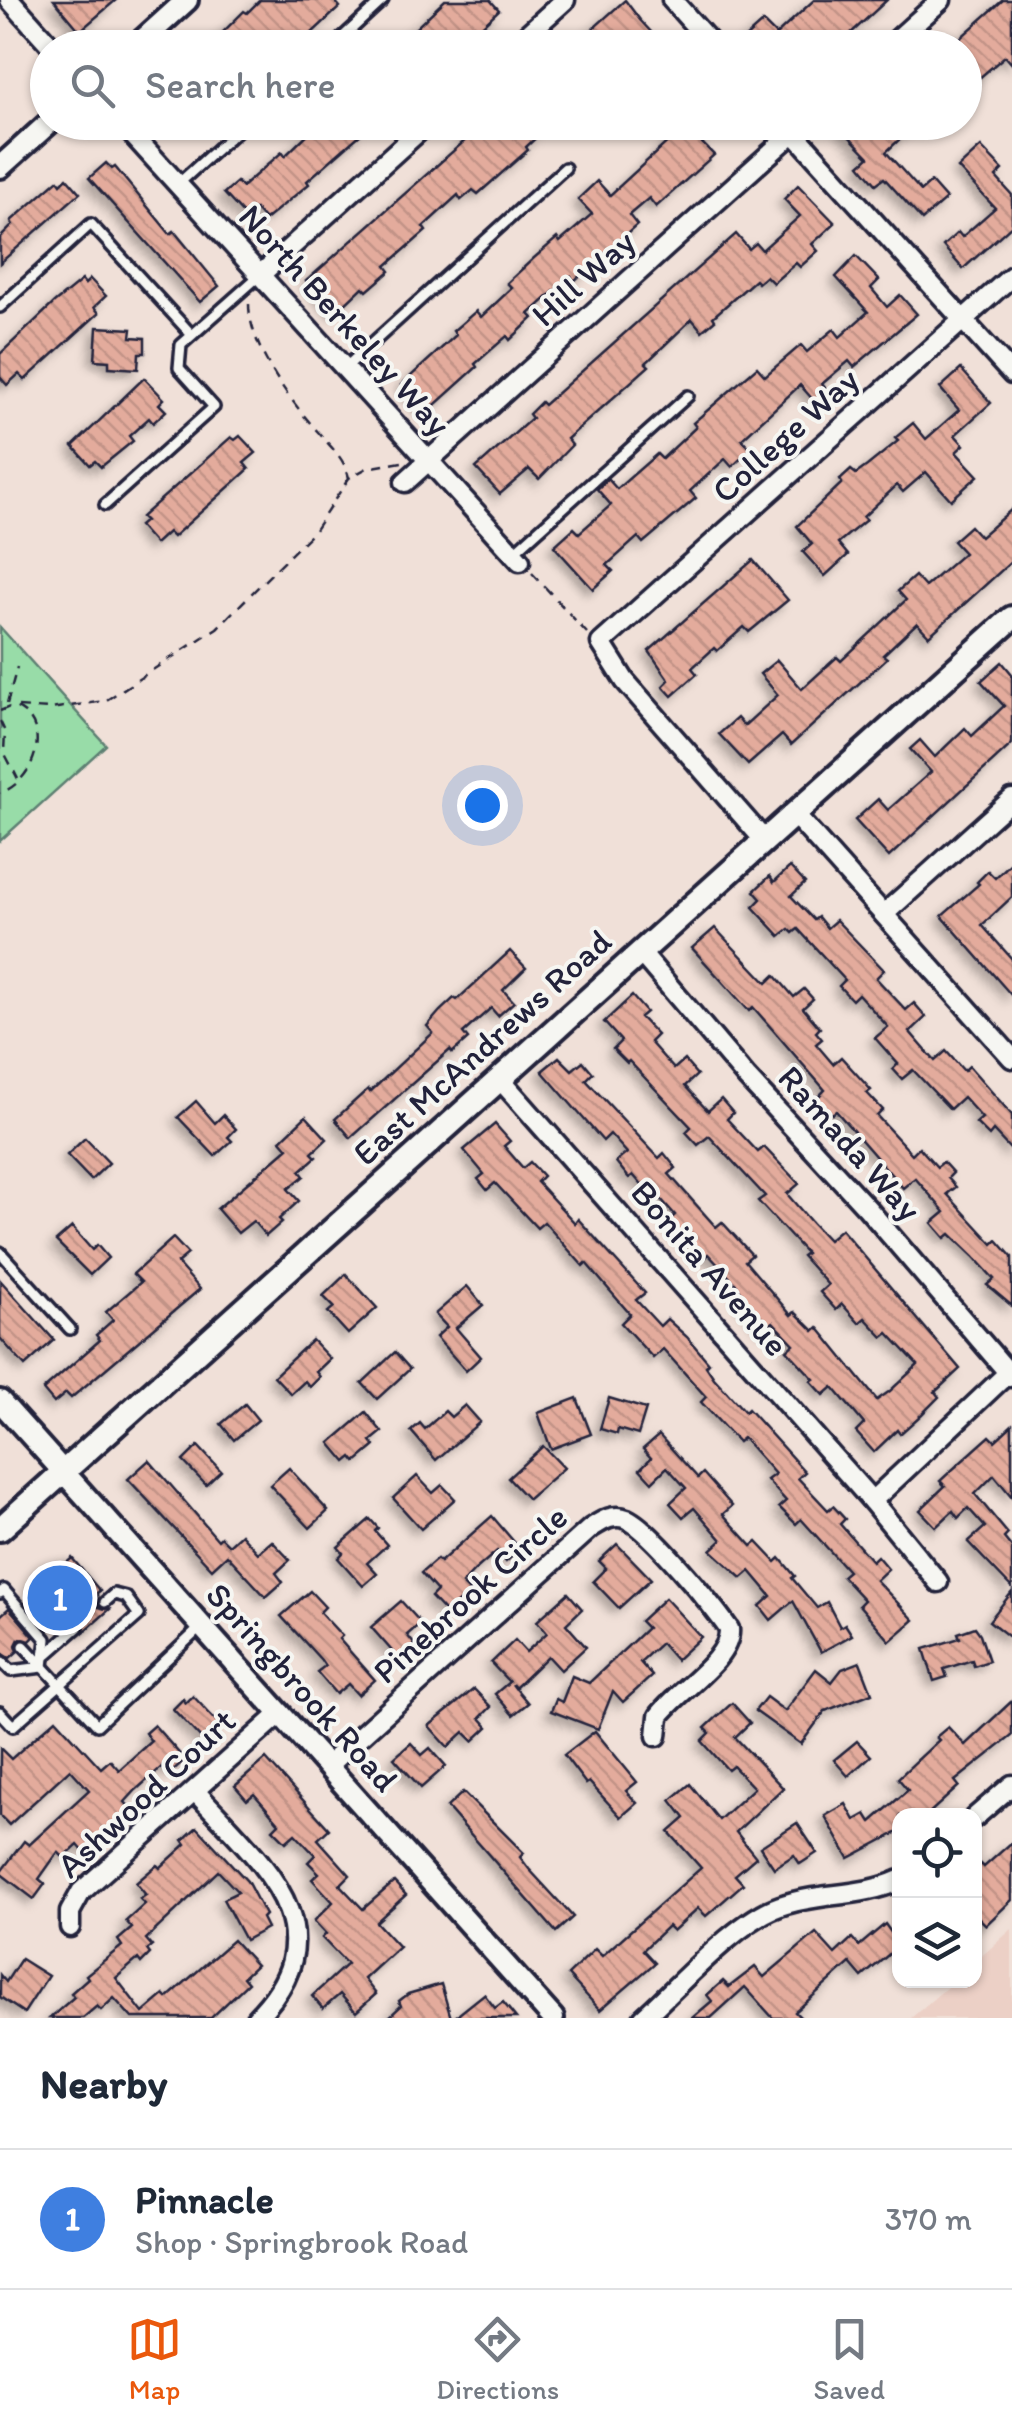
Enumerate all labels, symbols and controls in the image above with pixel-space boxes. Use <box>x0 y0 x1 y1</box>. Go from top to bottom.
search box <box>30 30 982 140</box>
icon: search <box>65 58 120 113</box>
text: Search here <box>145 62 336 108</box>
street label: North Berkeley Way <box>230 196 460 444</box>
street label: Hill Way <box>523 220 644 335</box>
street label: College Way <box>703 358 867 512</box>
your location <box>457 780 508 831</box>
street label: East McAndrews Road <box>344 920 620 1174</box>
street label: Ramada Way <box>769 1057 931 1230</box>
street label: Bonita Avenue <box>622 1171 798 1365</box>
street label: Pinebrook Circle <box>364 1496 576 1692</box>
pin: 1 <box>28 1560 92 1636</box>
street label: Springbrook Road <box>197 1574 407 1800</box>
street label: Ashwood Court <box>48 1700 244 1886</box>
map controls <box>892 1808 982 1988</box>
button: locate <box>892 1808 982 1898</box>
button: layers <box>892 1898 982 1988</box>
text: Nearby <box>40 2058 167 2109</box>
text: Pinnacle <box>135 2177 274 2223</box>
text: 1 <box>65 2200 80 2238</box>
text: 370 m <box>885 2200 972 2238</box>
text: Shop · Springbrook Road <box>135 2223 468 2261</box>
tab: Map <box>127 2312 182 2406</box>
tab: Directions <box>436 2312 559 2406</box>
tab: Saved <box>813 2312 885 2406</box>

